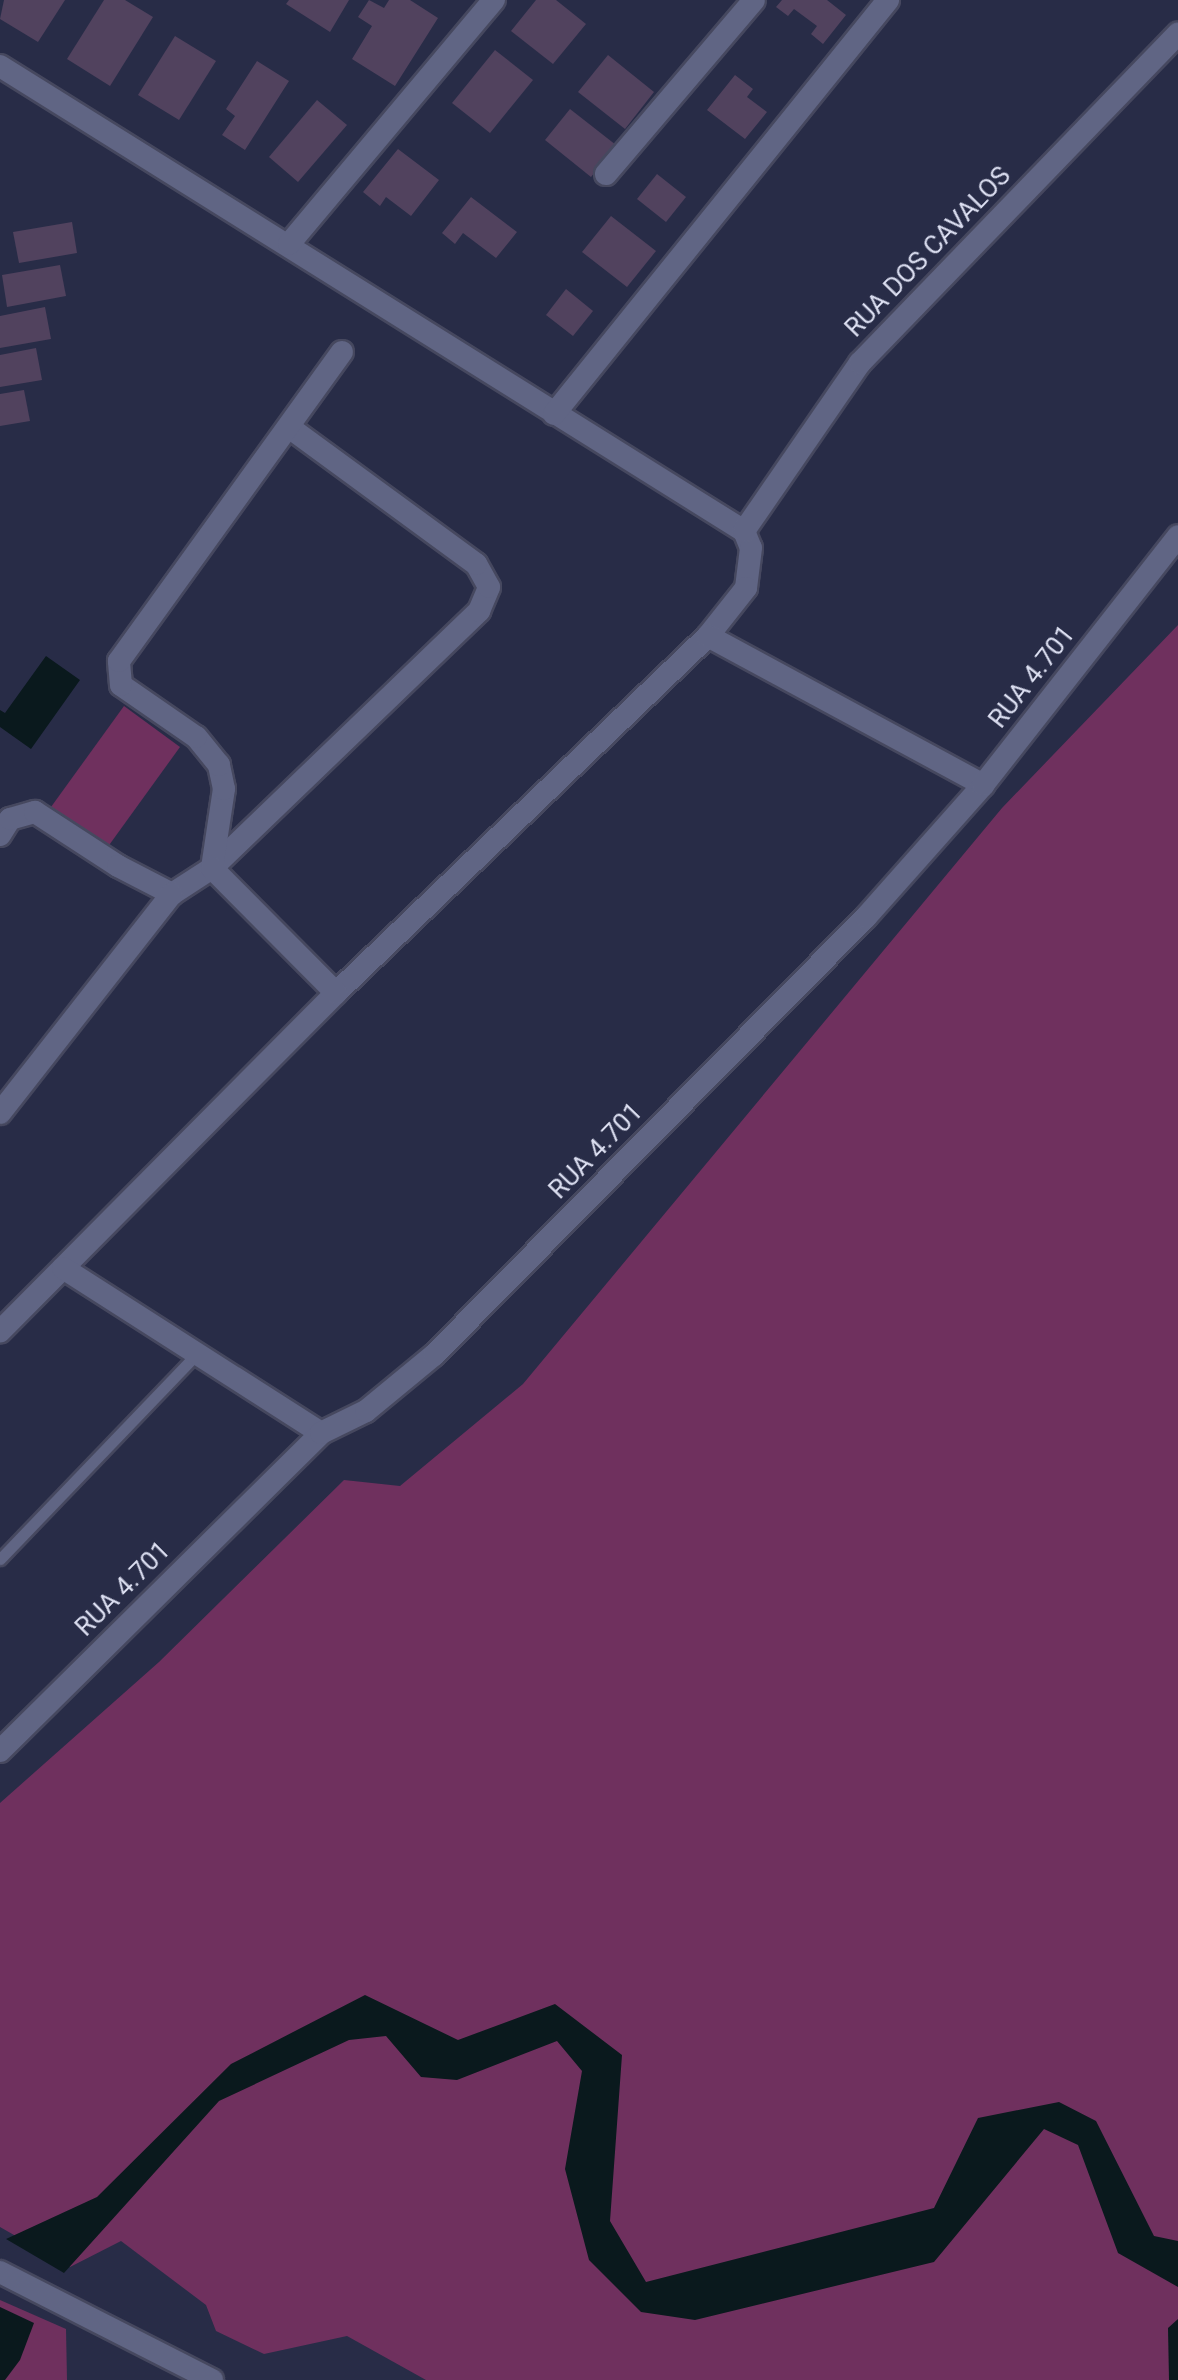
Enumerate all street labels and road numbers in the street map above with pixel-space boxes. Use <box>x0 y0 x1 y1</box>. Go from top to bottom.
street label: RUA DOS CAVALOS <box>839 160 1017 344</box>
street label: RUA 4.701 <box>982 620 1082 734</box>
street label: RUA 4.701 <box>543 1097 649 1205</box>
street label: RUA 4.701 <box>69 1535 177 1643</box>

